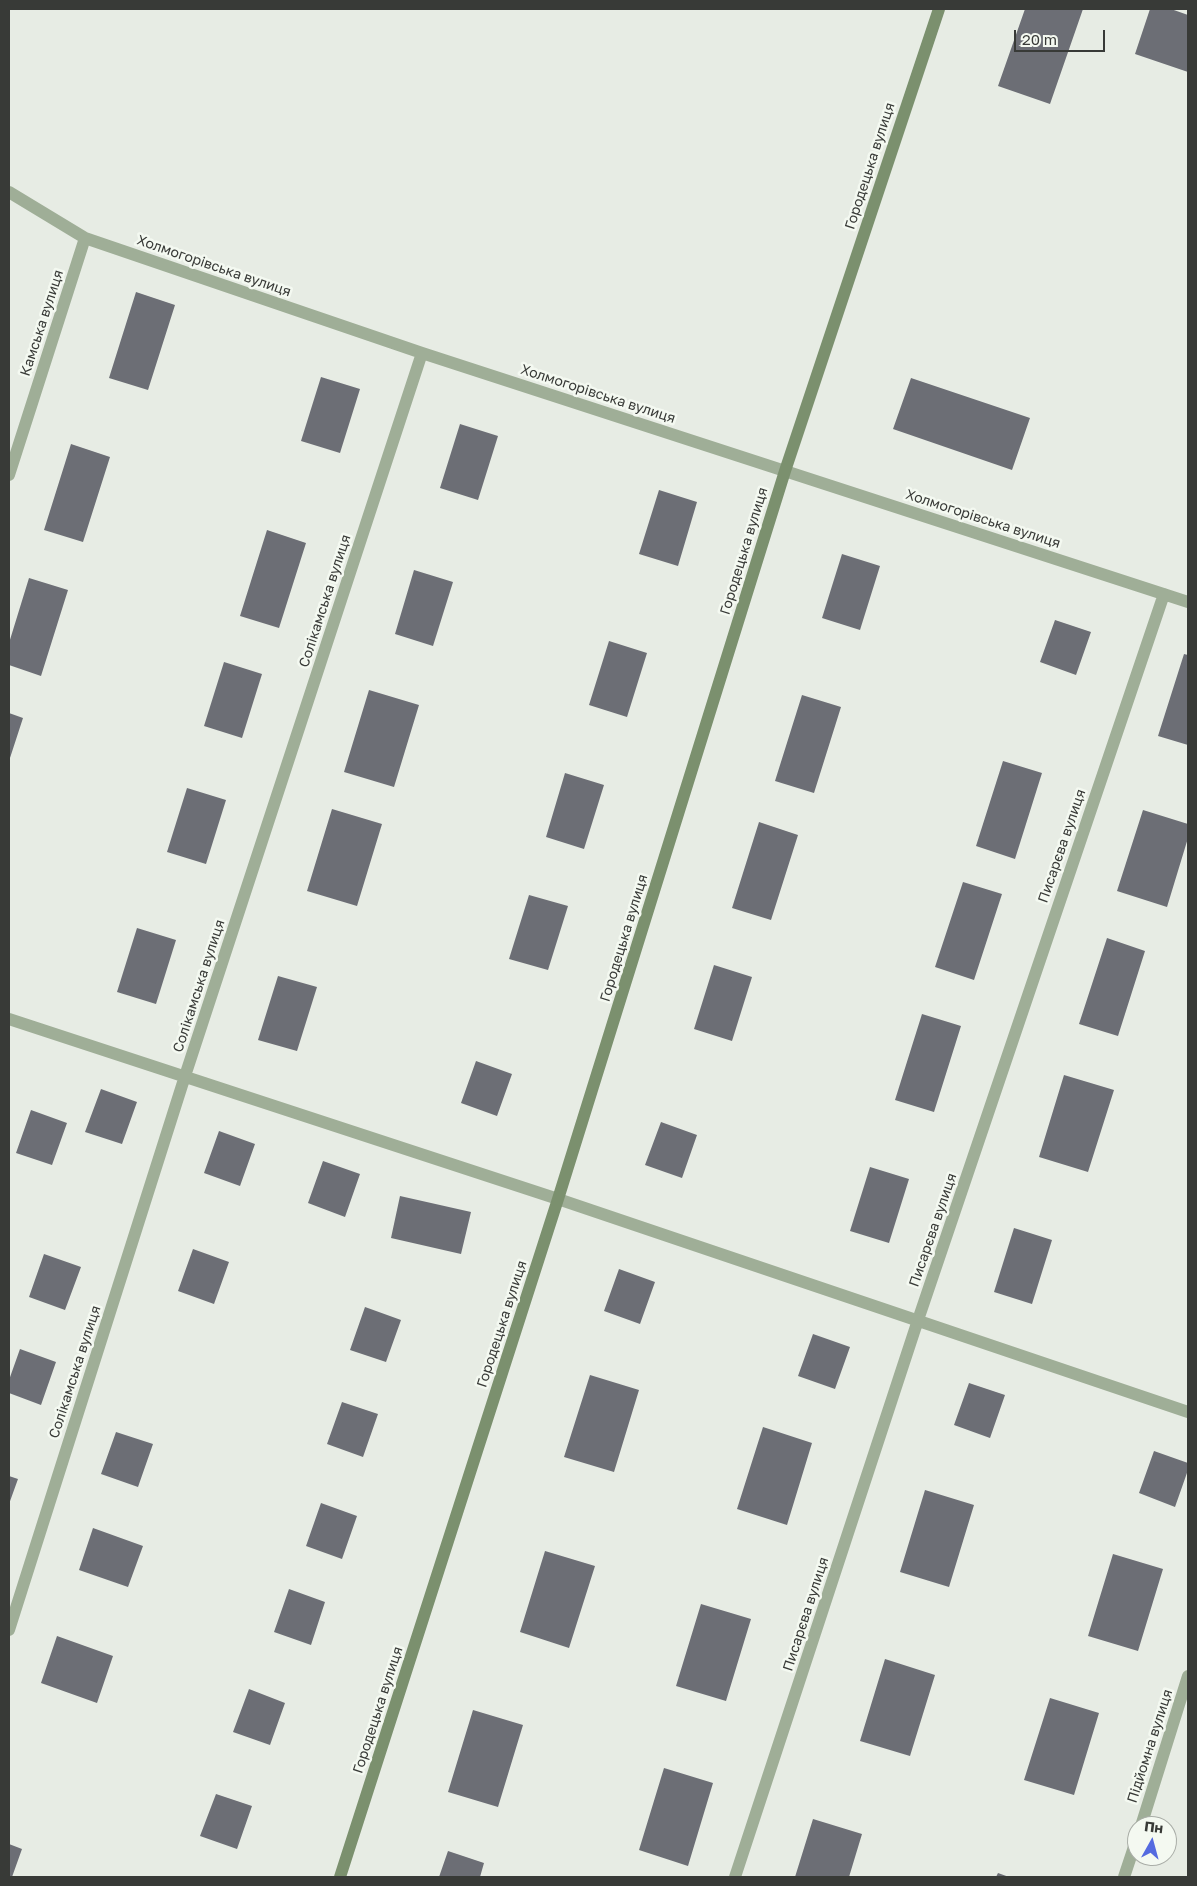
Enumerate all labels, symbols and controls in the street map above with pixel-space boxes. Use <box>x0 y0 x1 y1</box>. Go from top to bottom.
scale bar <box>1017 20 1108 52</box>
text: 20 m <box>1022 30 1057 48</box>
street label: Городецька вулиця <box>842 101 898 231</box>
street label: Холмогорівська вулиця <box>135 232 293 300</box>
street label: Камська вулиця <box>17 268 67 378</box>
street label: Холмогорівська вулиця <box>518 361 678 427</box>
street label: Городецька вулиця <box>717 485 771 617</box>
street label: Холмогорівська вулиця <box>903 486 1063 552</box>
street label: Солікамська вулиця <box>296 532 354 670</box>
street label: Писарєва вулиця <box>1035 787 1089 905</box>
street label: Городецька вулиця <box>597 872 651 1004</box>
street label: Солікамська вулиця <box>170 917 228 1055</box>
street label: Писарєва вулиця <box>906 1171 960 1289</box>
street label: Городецька вулиця <box>474 1259 530 1389</box>
street label: Солікамська вулиця <box>46 1303 104 1441</box>
street label: Писарєва вулиця <box>780 1555 832 1673</box>
street label: Городецька вулиця <box>350 1645 406 1775</box>
street label: Підйомна вулиця <box>1124 1687 1176 1805</box>
north arrow <box>1127 1816 1177 1866</box>
text: Пн <box>1143 1817 1164 1836</box>

